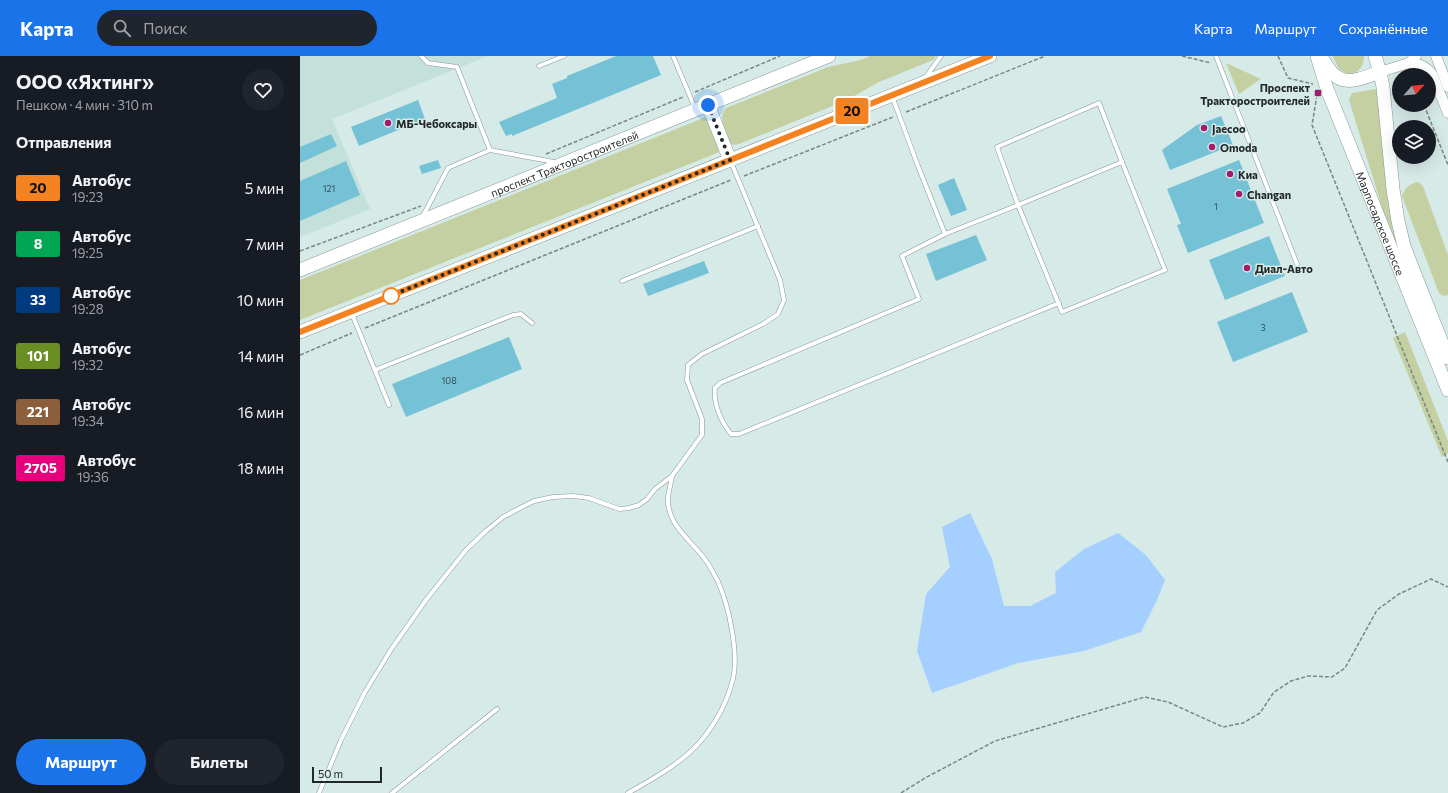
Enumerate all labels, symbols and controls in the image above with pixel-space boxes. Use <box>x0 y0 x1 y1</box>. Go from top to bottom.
search box <box>97 10 377 46</box>
text: Карта <box>20 17 73 40</box>
icon: search <box>111 17 133 39</box>
text: Поиск <box>143 19 188 37</box>
text: Карта <box>1194 20 1232 37</box>
text: Маршрут <box>1254 20 1317 37</box>
text: Сохранённые <box>1339 20 1428 37</box>
north arrow <box>1392 68 1436 112</box>
map controls <box>1392 68 1436 164</box>
button: heart <box>242 69 284 111</box>
text: ООО «Яхтинг» <box>16 70 154 93</box>
place label: Проспект Тракторостроителей <box>1200 81 1311 107</box>
marker: Проспект Тракторостроителей <box>1313 88 1323 98</box>
your location <box>698 95 718 115</box>
text: Пешком · 4 мин · 310 m <box>16 97 153 113</box>
line badge: 20 <box>834 98 870 124</box>
text: 20 <box>843 102 861 119</box>
place label: МБ-Чебоксары <box>396 117 477 130</box>
marker: МБ-Чебоксары <box>383 118 393 128</box>
button: layers <box>1392 120 1436 164</box>
place label: Jaecoo <box>1212 122 1246 136</box>
marker: Jaecoo <box>1199 123 1209 133</box>
street label: проспект Тракторостроителей <box>488 127 640 199</box>
text: Отправления <box>16 133 112 151</box>
place label: Omoda <box>1220 141 1258 154</box>
marker: Omoda <box>1207 142 1217 152</box>
place label: Киа <box>1238 168 1258 181</box>
marker: Киа <box>1225 169 1235 179</box>
street label: Марпосадское шоссе <box>1354 169 1408 277</box>
text: Автобус <box>72 171 131 189</box>
text: 20 <box>29 179 47 196</box>
text: 5 мин <box>245 179 284 197</box>
house number: 121 <box>323 183 335 194</box>
place label: Changan <box>1247 188 1291 201</box>
text: 19:23 <box>72 189 103 205</box>
marker: Changan <box>1234 189 1244 199</box>
house number: 1 <box>1214 201 1218 212</box>
text: Автобус <box>72 227 131 245</box>
text: 8 <box>34 235 42 252</box>
text: 7 мин <box>245 235 284 253</box>
text: 19:25 <box>72 245 103 261</box>
place label: Диал-Авто <box>1255 262 1313 275</box>
marker: Диал-Авто <box>1242 263 1252 273</box>
text: Автобус <box>72 283 131 301</box>
unlabelled marker <box>382 287 400 305</box>
text: 33 <box>30 291 46 308</box>
text: 10 мин <box>237 291 284 309</box>
text: 19:28 <box>72 301 104 317</box>
house number: 3 <box>1260 322 1266 333</box>
text: Автобус <box>72 339 131 357</box>
text: 101 <box>27 347 49 364</box>
text: 14 мин <box>238 347 284 365</box>
text: 19:32 <box>72 357 103 373</box>
house number: 108 <box>441 375 457 386</box>
text: Автобус <box>72 395 131 413</box>
text: 221 <box>27 403 49 420</box>
text: 16 мин <box>238 403 284 421</box>
text: 19:34 <box>72 413 104 429</box>
text: Автобус <box>77 451 136 469</box>
text: 2705 <box>24 459 57 476</box>
text: 18 мин <box>238 459 284 477</box>
text: 19:36 <box>77 469 109 485</box>
button: Маршрут <box>16 739 146 785</box>
button: Билеты <box>154 739 284 785</box>
scale bar <box>312 765 382 784</box>
text: 50 m <box>318 767 343 780</box>

